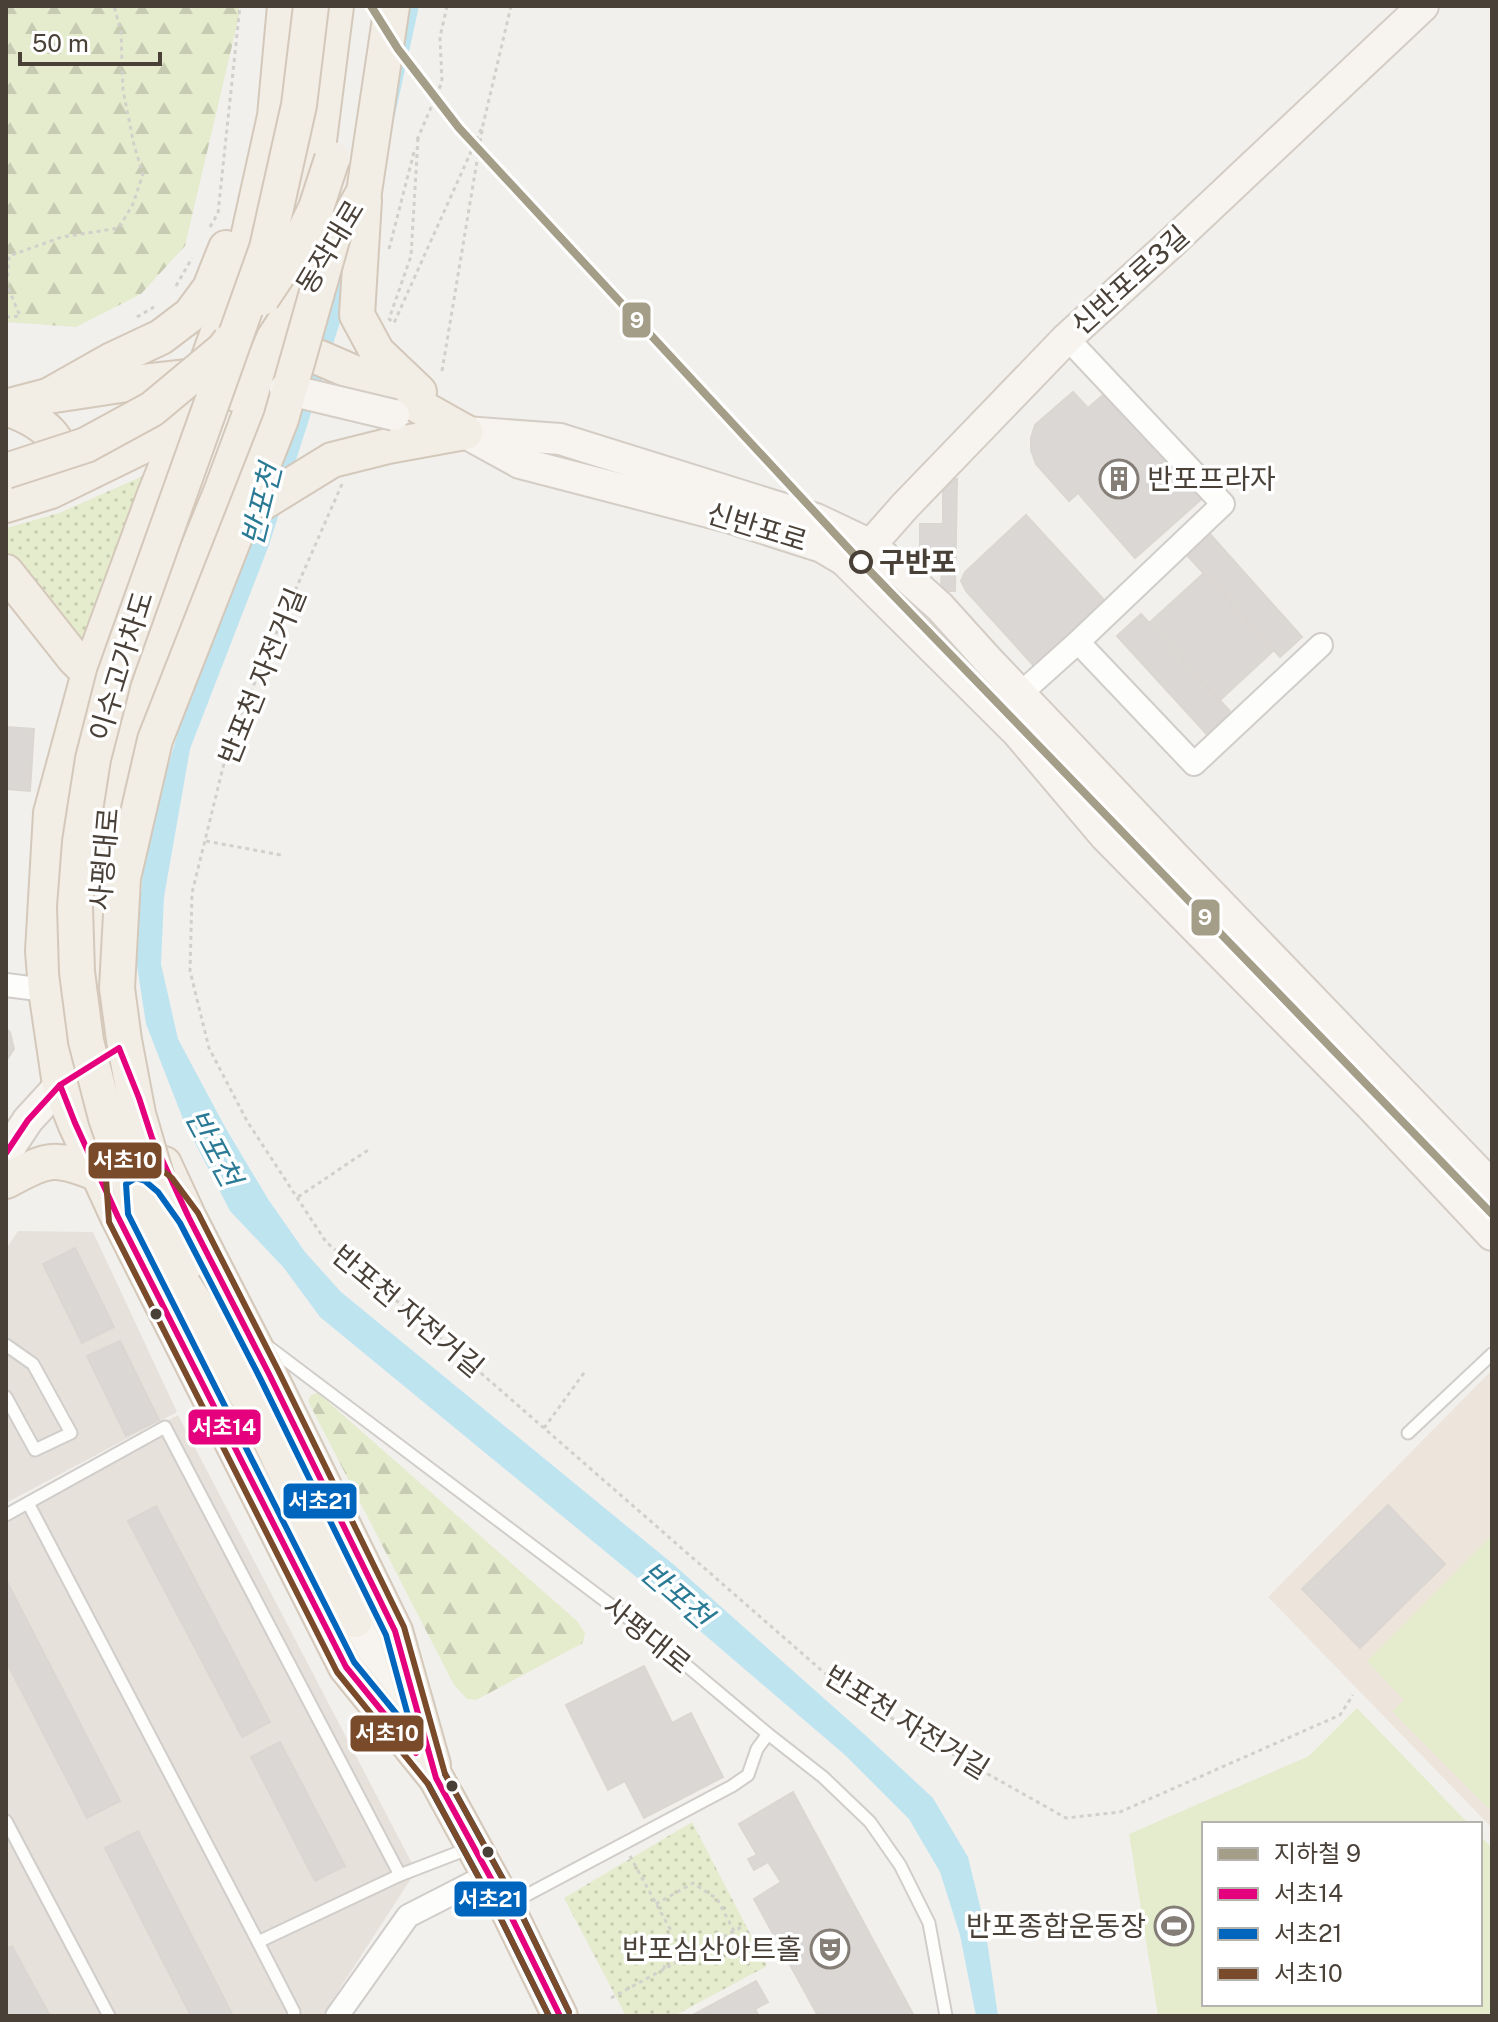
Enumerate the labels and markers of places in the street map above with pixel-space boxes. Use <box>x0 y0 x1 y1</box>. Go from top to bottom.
building icon: 반포프라자 <box>1098 458 1140 500</box>
place label: 반포프라자 <box>1147 462 1276 495</box>
place label: 구반포 <box>879 545 956 578</box>
marker: 구반포 <box>850 551 872 573</box>
unlabelled marker <box>148 1306 164 1322</box>
unlabelled marker <box>444 1778 460 1794</box>
unlabelled marker <box>480 1844 496 1860</box>
sports icon: 반포종합운동장 <box>1153 1905 1195 1947</box>
place label: 반포종합운동장 <box>966 1909 1146 1942</box>
theatre icon: 반포심산아트홀 <box>809 1928 851 1970</box>
place label: 반포심산아트홀 <box>622 1932 802 1965</box>

